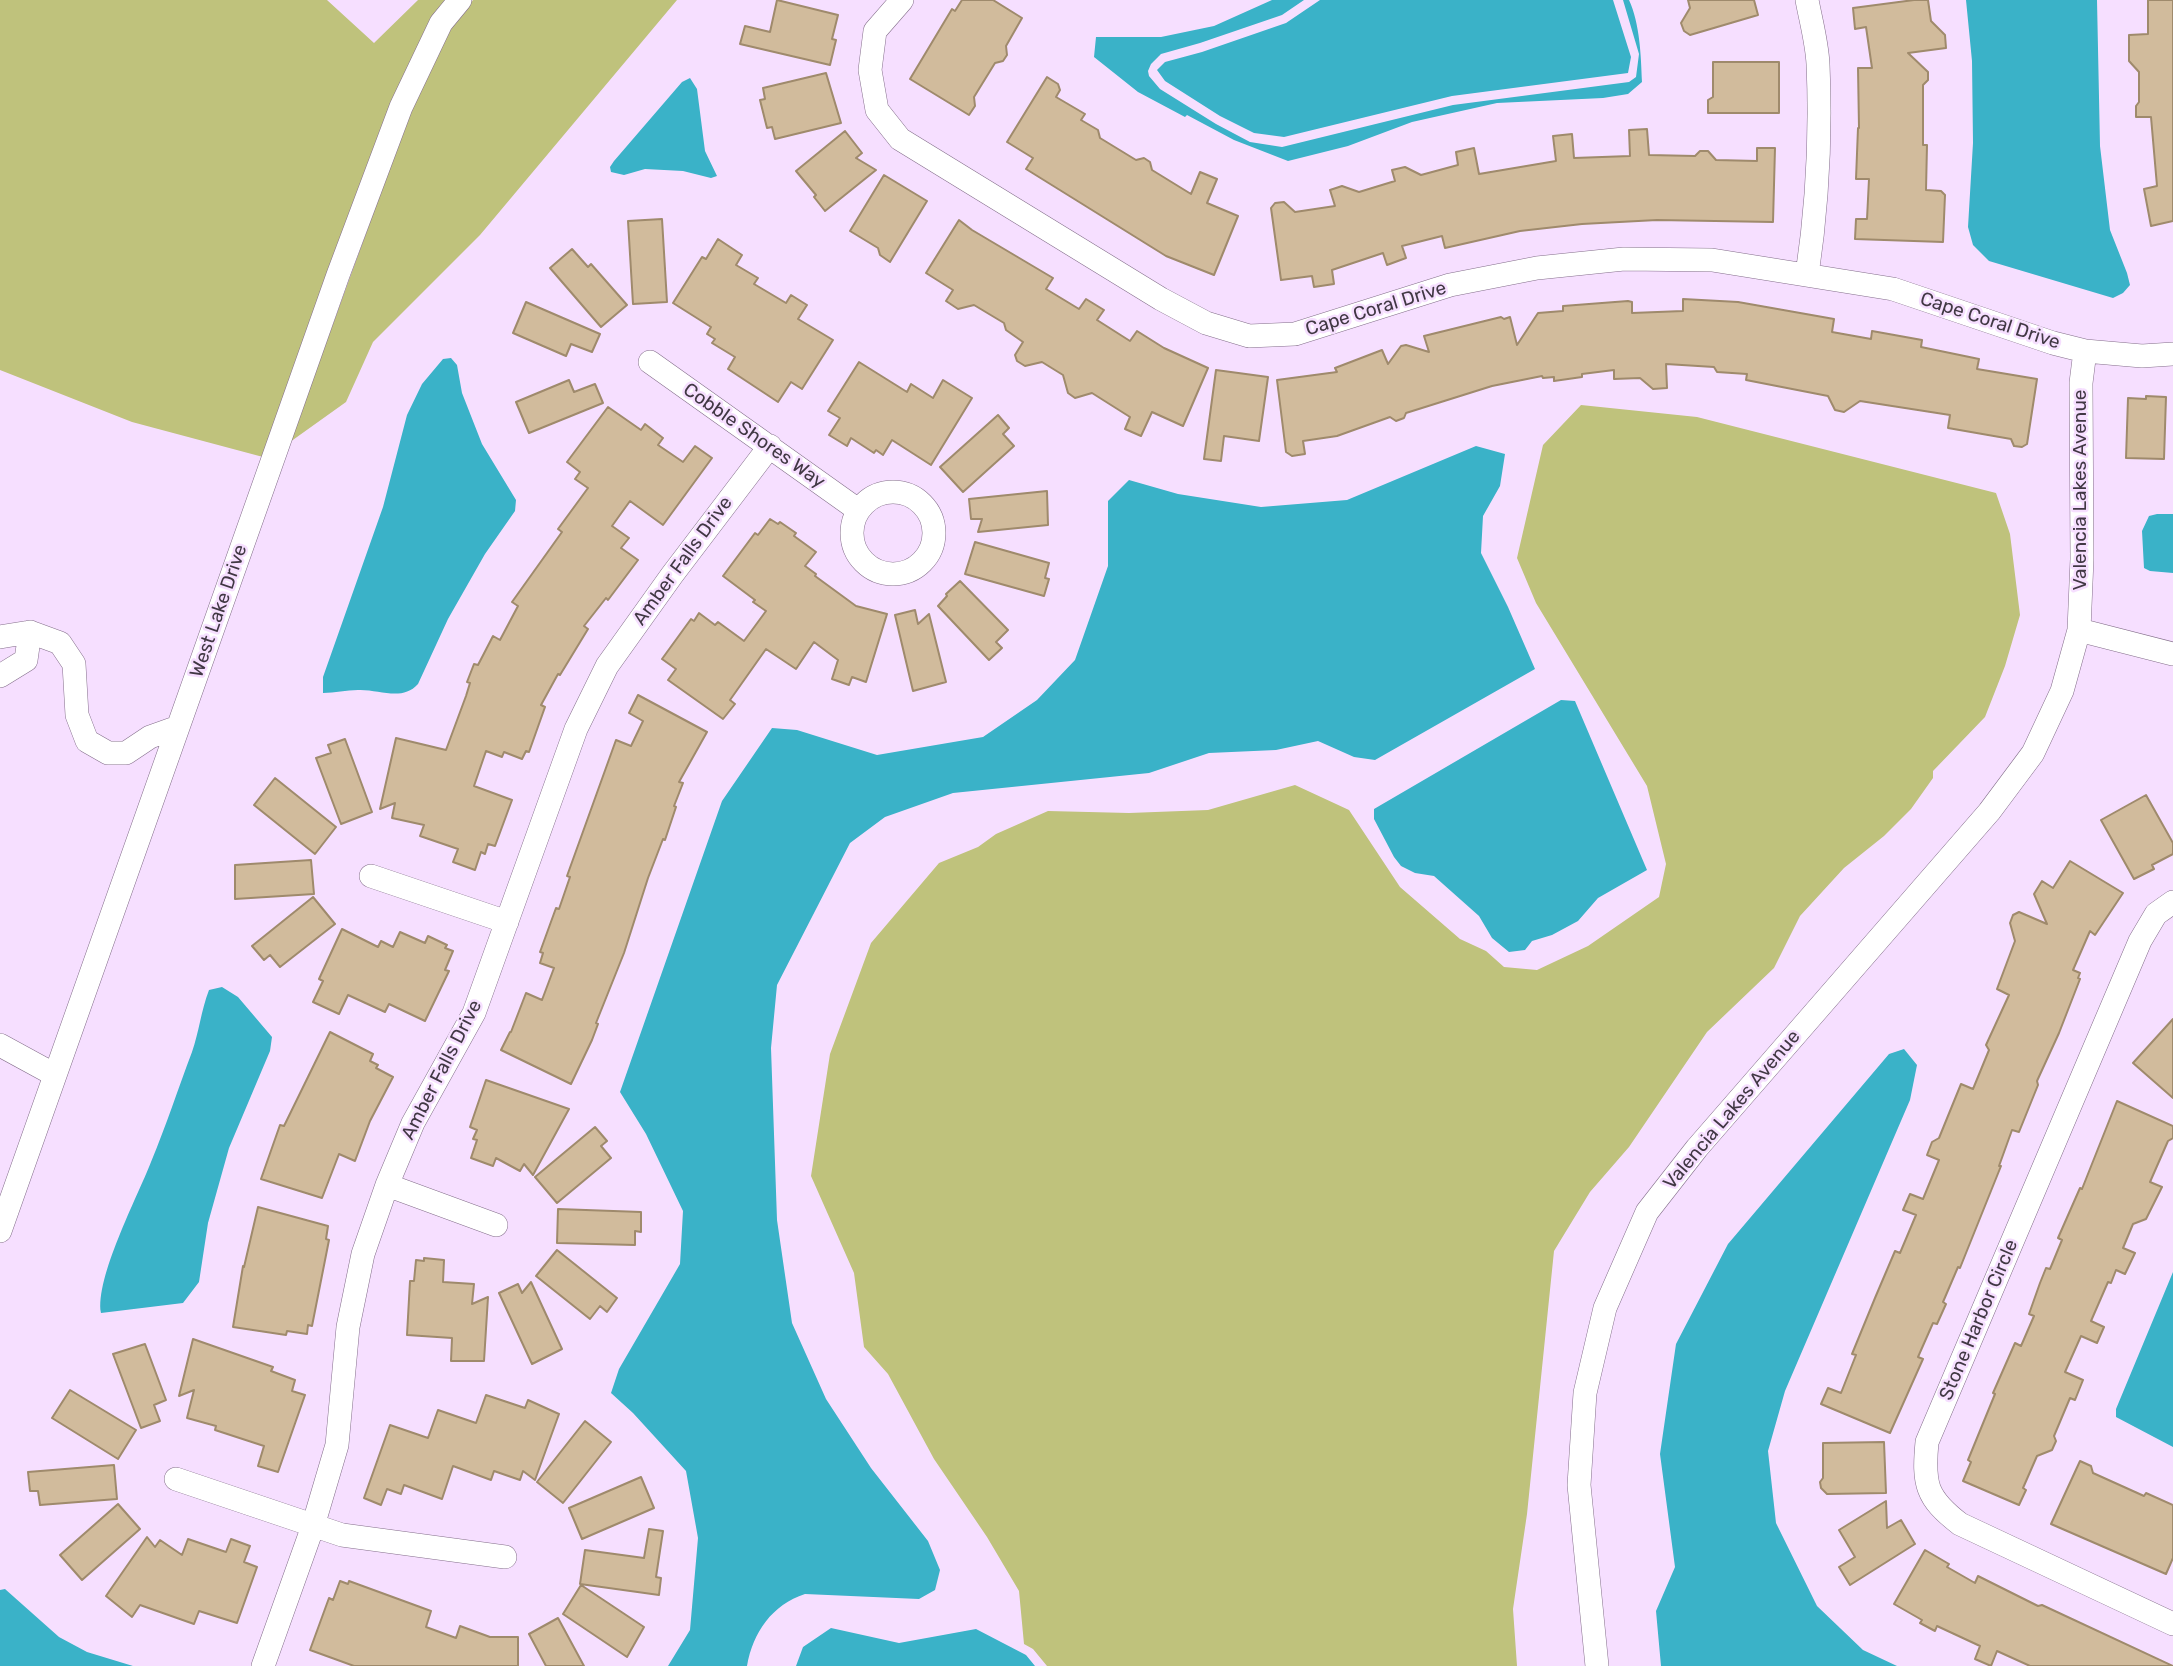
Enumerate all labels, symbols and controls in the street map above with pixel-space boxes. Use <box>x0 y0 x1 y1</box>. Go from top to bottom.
street label: Cape Coral Drive <box>1303 277 1449 341</box>
street label: Cape Coral Drive <box>1917 288 2063 354</box>
street label: Cobble Shores Way <box>679 378 829 494</box>
street label: Valencia Lakes Avenue <box>2070 390 2092 590</box>
street label: Amber Falls Drive <box>629 492 737 630</box>
street label: West Lake Drive <box>186 542 252 680</box>
street label: Amber Falls Drive <box>397 996 487 1144</box>
street label: Valencia Lakes Avenue <box>1659 1026 1805 1194</box>
street label: Stone Harbor Circle <box>1935 1236 2023 1404</box>

